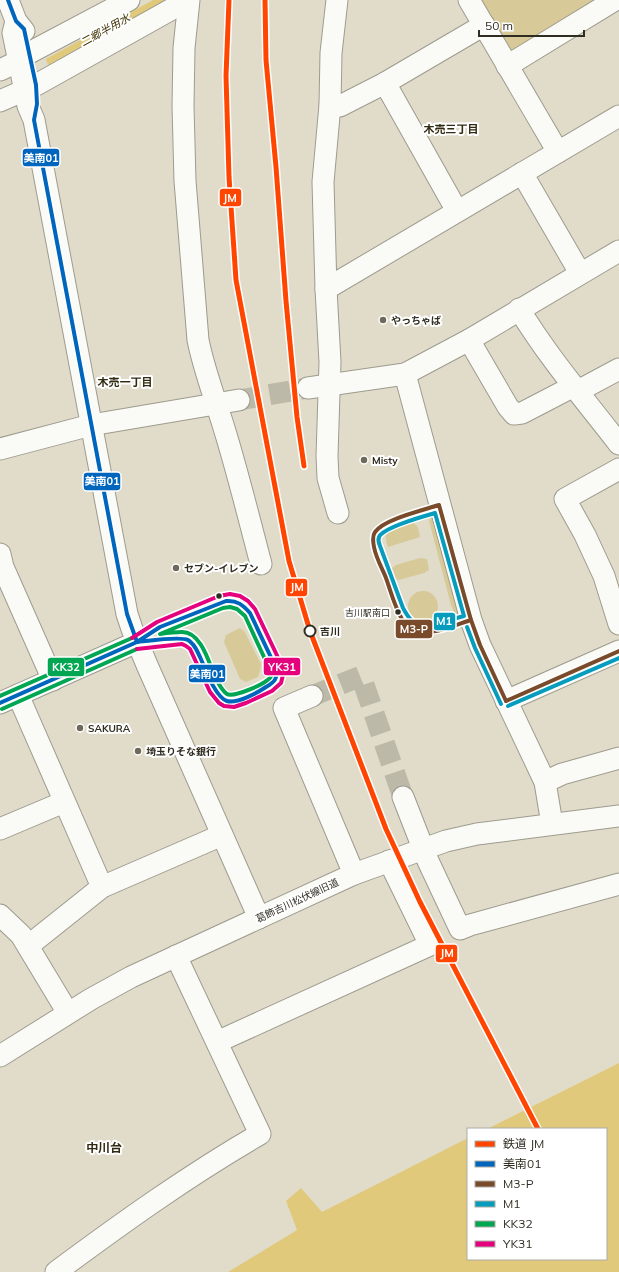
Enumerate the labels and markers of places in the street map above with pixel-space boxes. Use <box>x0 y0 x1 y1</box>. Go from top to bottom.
place label: やっちゃば <box>391 314 441 327</box>
marker: やっちゃば <box>378 315 388 325</box>
place label: Misty <box>372 454 398 467</box>
marker: Misty <box>359 455 369 465</box>
place label: セブン-イレブン <box>184 562 258 575</box>
marker: セブン-イレブン <box>171 563 181 573</box>
unlabelled marker <box>214 591 224 601</box>
place label: 吉川駅南口 <box>345 607 390 618</box>
marker: 吉川駅南口 <box>393 607 403 617</box>
marker: 吉川 <box>303 624 317 638</box>
place label: 吉川 <box>320 625 340 638</box>
place label: SAKURA <box>88 722 131 735</box>
marker: SAKURA <box>75 723 85 733</box>
place label: 埼玉りそな銀行 <box>146 745 216 758</box>
marker: 埼玉りそな銀行 <box>133 746 143 756</box>

